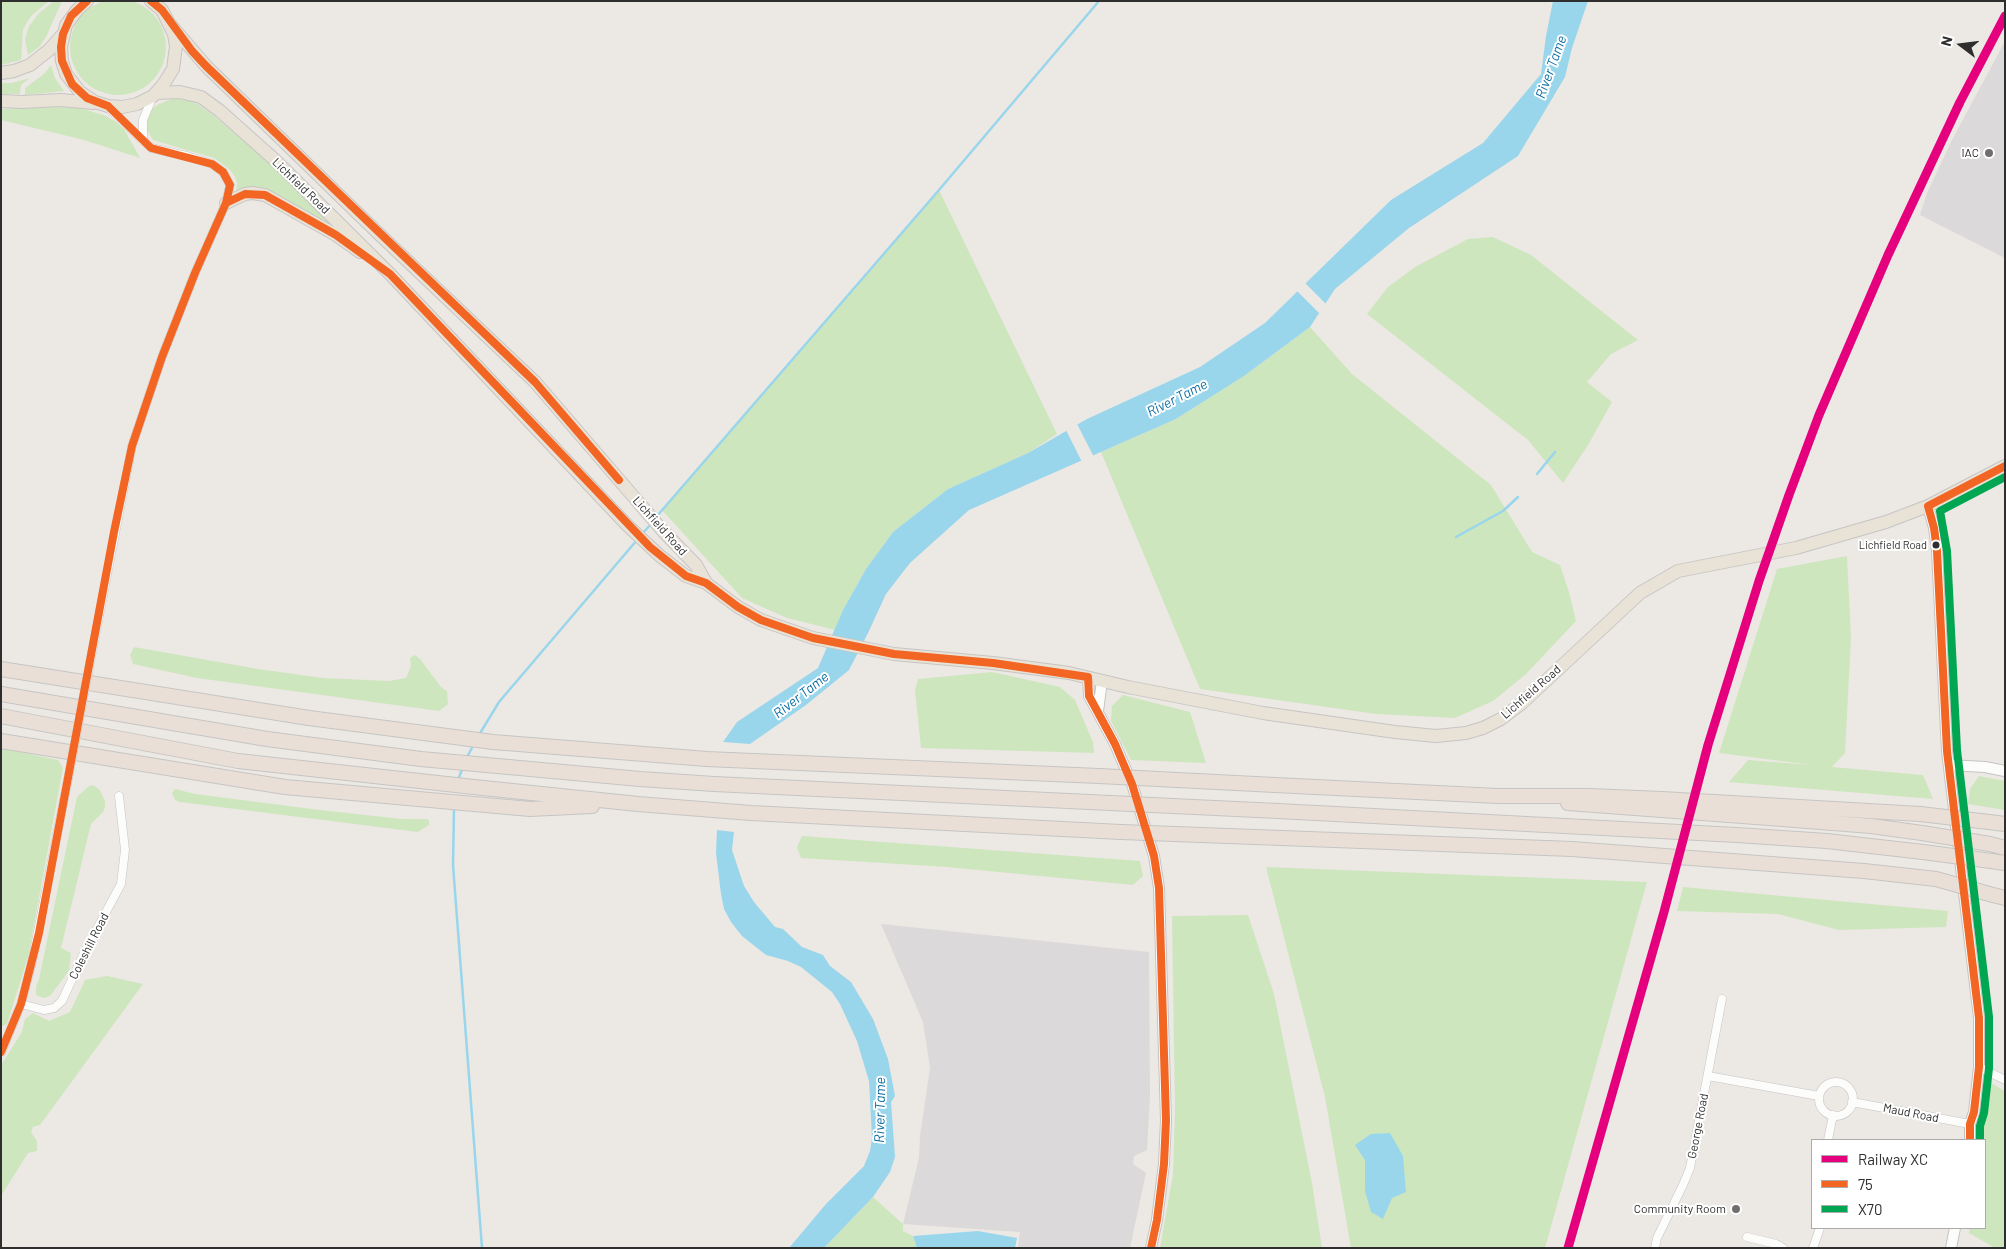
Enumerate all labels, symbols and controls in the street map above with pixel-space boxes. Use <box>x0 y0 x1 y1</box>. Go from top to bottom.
north arrow <box>1936 20 1986 70</box>
water label: River Tame <box>1532 33 1570 101</box>
text: N <box>1937 34 1955 48</box>
place label: IAC <box>1961 146 1979 160</box>
marker: IAC <box>1983 147 1995 159</box>
street label: Lichfield Road <box>269 155 333 217</box>
water label: River Tame <box>1144 376 1210 420</box>
street label: Lichfield Road <box>630 493 690 559</box>
place label: Lichfield Road <box>1859 538 1927 552</box>
marker: Lichfield Road <box>1931 540 1941 550</box>
street label: Lichfield Road <box>1498 662 1564 722</box>
water label: River Tame <box>770 668 832 722</box>
street label: Coleshill Road <box>66 910 112 982</box>
water label: River Tame <box>871 1077 889 1143</box>
street label: George Road <box>1685 1092 1711 1160</box>
street label: Maud Road <box>1882 1101 1940 1125</box>
legend <box>1811 1139 1986 1229</box>
text: Railway XC <box>1858 1150 1928 1168</box>
text: 75 <box>1858 1175 1873 1193</box>
text: X70 <box>1858 1200 1882 1218</box>
place label: Community Room <box>1634 1202 1726 1216</box>
marker: Community Room <box>1730 1203 1742 1215</box>

